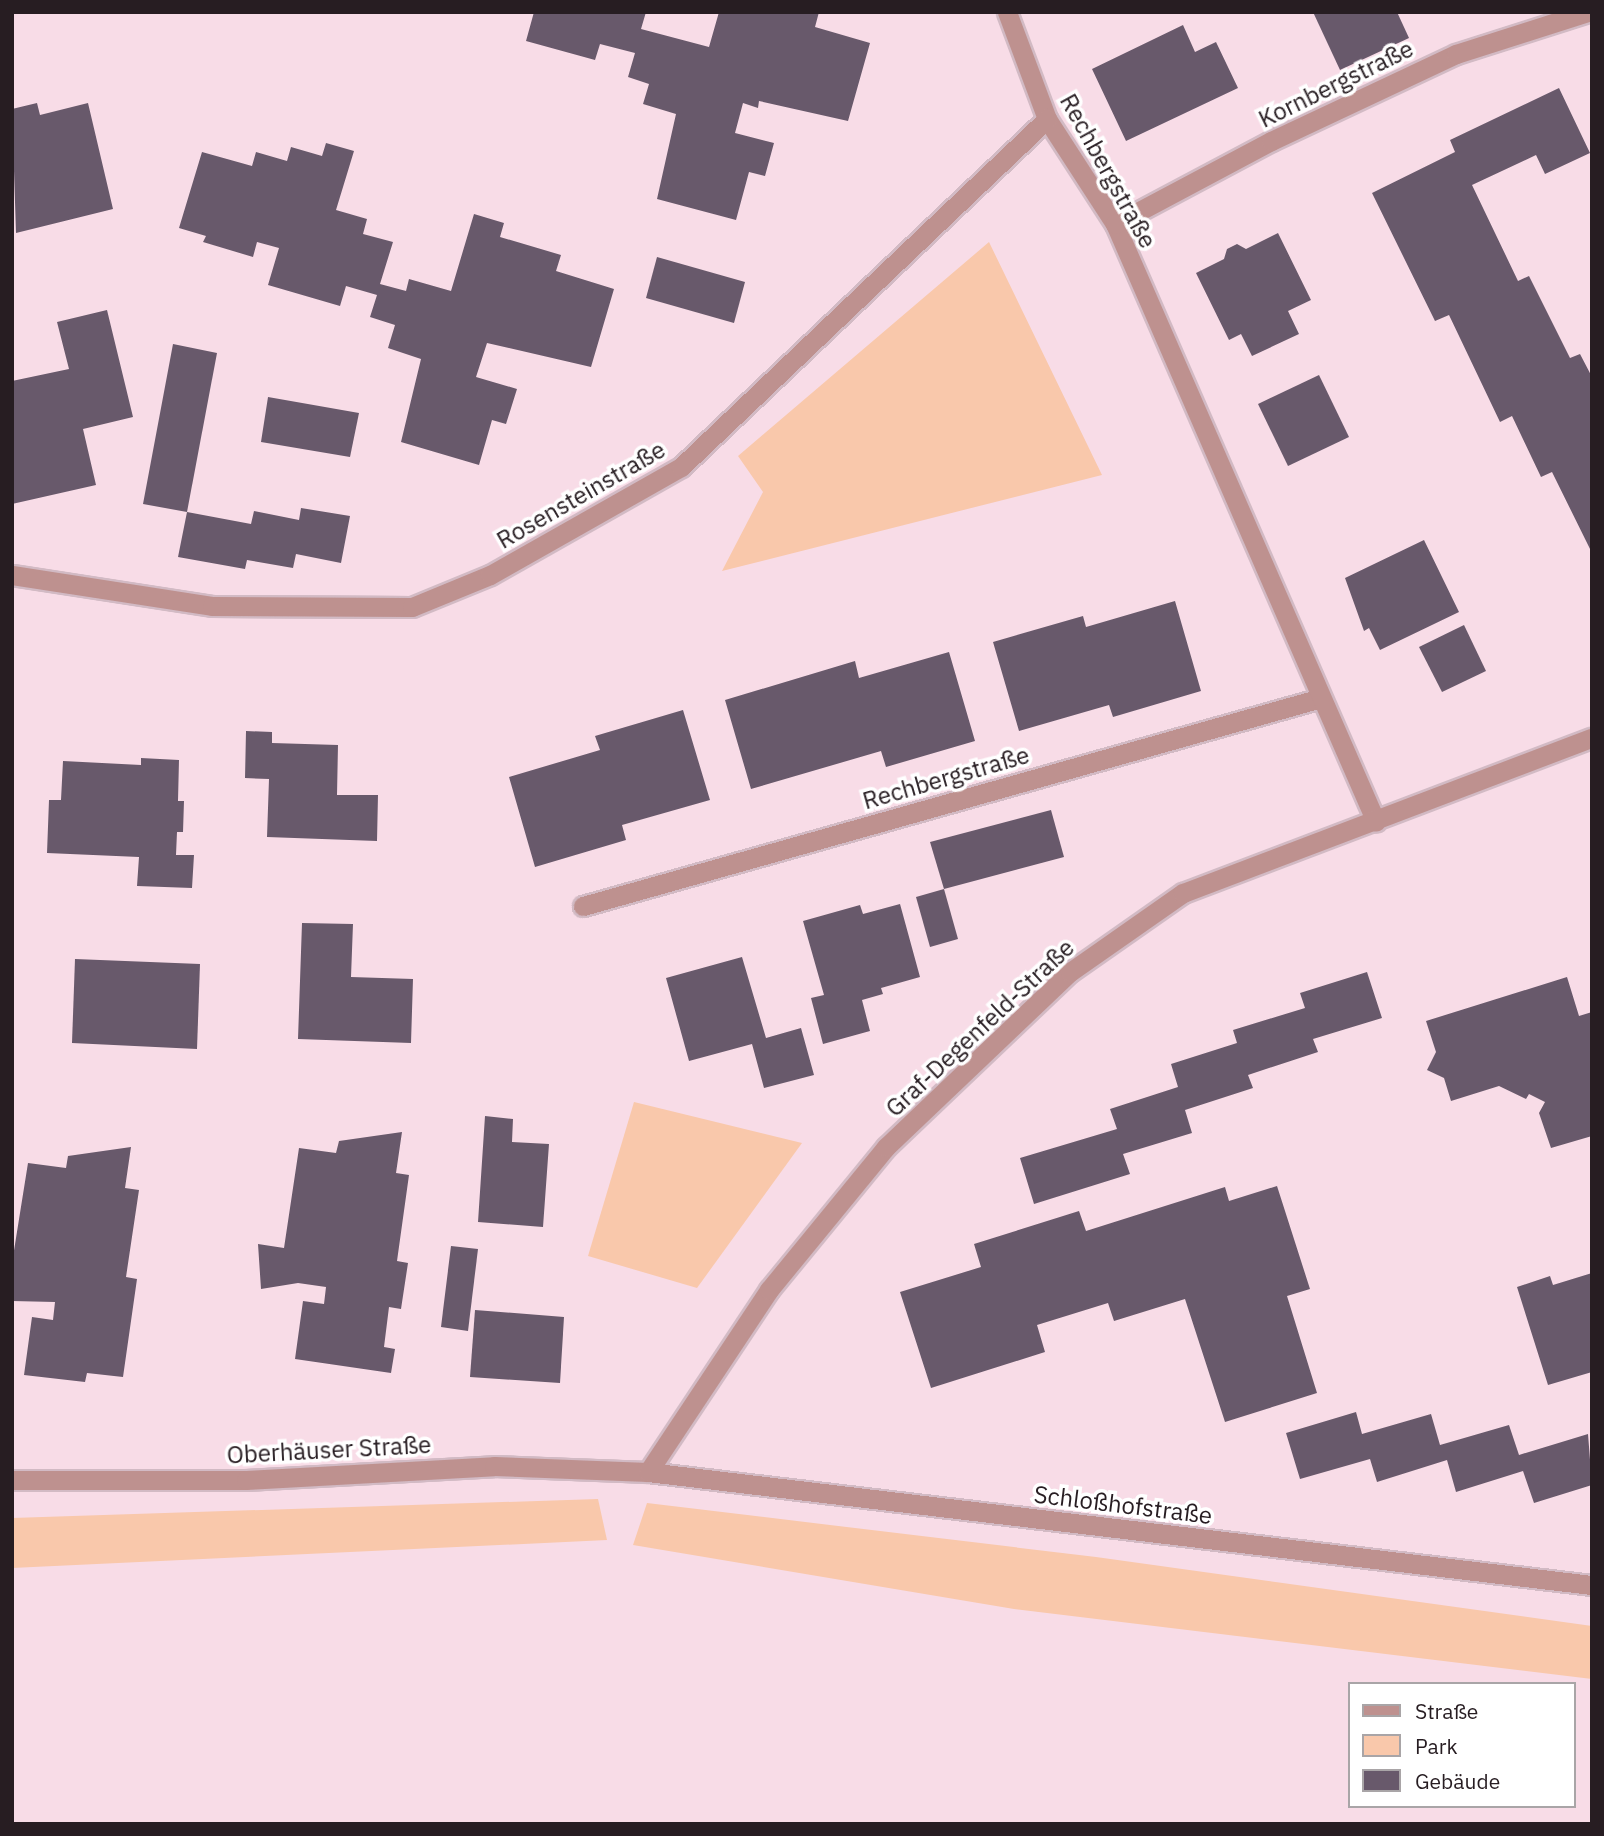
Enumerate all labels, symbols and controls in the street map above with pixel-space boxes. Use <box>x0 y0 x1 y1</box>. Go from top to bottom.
street label: Kornbergstraße <box>1254 34 1418 134</box>
street label: Rechbergstraße <box>1054 89 1162 253</box>
street label: Rosensteinstraße <box>492 435 670 555</box>
street label: Rechbergstraße <box>859 740 1033 816</box>
street label: Graf-Degenfeld-Straße <box>880 933 1080 1123</box>
street label: Oberhäuser Straße <box>226 1430 432 1470</box>
street label: Schloßhofstraße <box>1032 1480 1214 1530</box>
legend <box>1348 1682 1576 1808</box>
text: Straße <box>1415 1697 1478 1725</box>
text: Park <box>1415 1732 1458 1760</box>
text: Gebäude <box>1415 1767 1500 1795</box>

